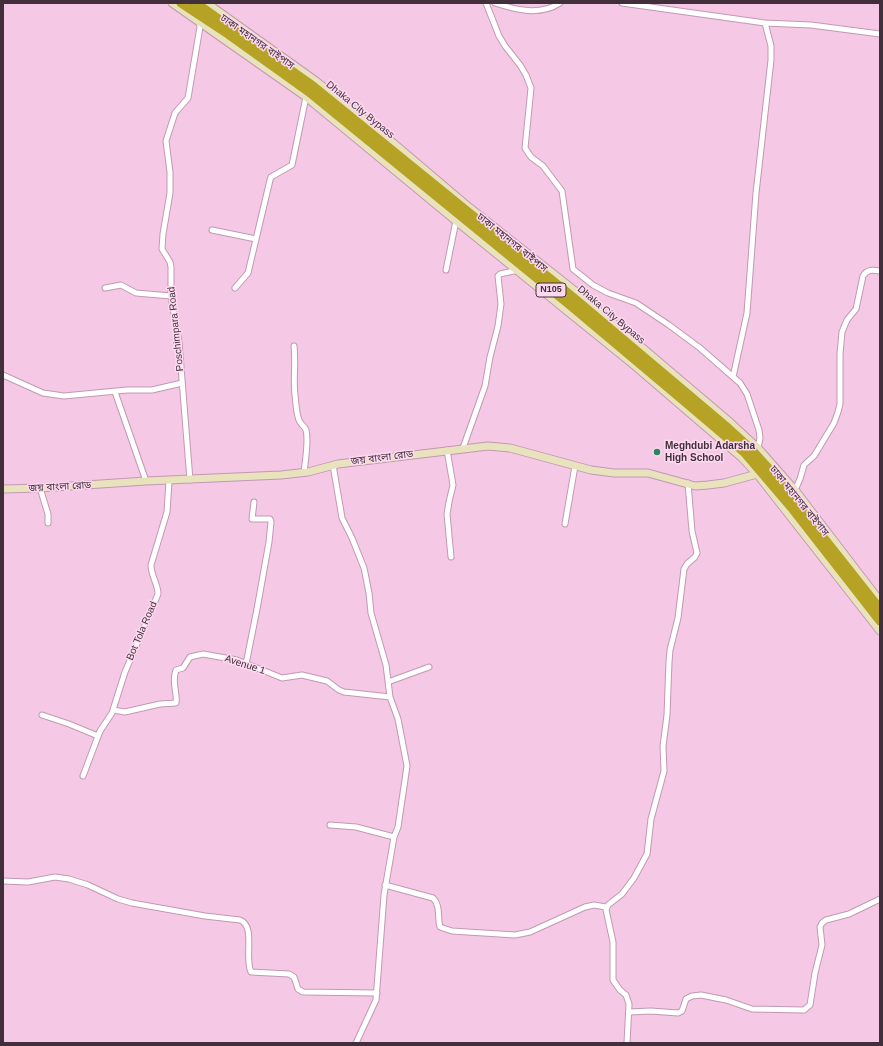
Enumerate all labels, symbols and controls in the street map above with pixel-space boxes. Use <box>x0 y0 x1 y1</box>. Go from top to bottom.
street label: ঢাকা মহানগর বাইপাস <box>218 12 296 72</box>
street label: Dhaka City Bypass <box>323 79 397 141</box>
street label: ঢাকা মহানগর বাইপাস <box>474 211 550 275</box>
road number: N105 <box>536 283 566 297</box>
street label: Dhaka City Bypass <box>575 283 647 347</box>
street label: Poschimpara Road <box>166 286 186 372</box>
place label: Meghdubi Adarsha High School <box>665 440 755 464</box>
marker: Meghdubi Adarsha High School <box>652 447 662 457</box>
street label: জয় বাংলা রোড <box>350 448 414 468</box>
street label: ঢাকা মহানগর বাইপাস <box>767 463 831 539</box>
street label: জয় বাংলা রোড <box>28 479 92 495</box>
street label: Bot Tola Road <box>124 600 160 662</box>
street label: Avenue 1 <box>223 653 267 677</box>

